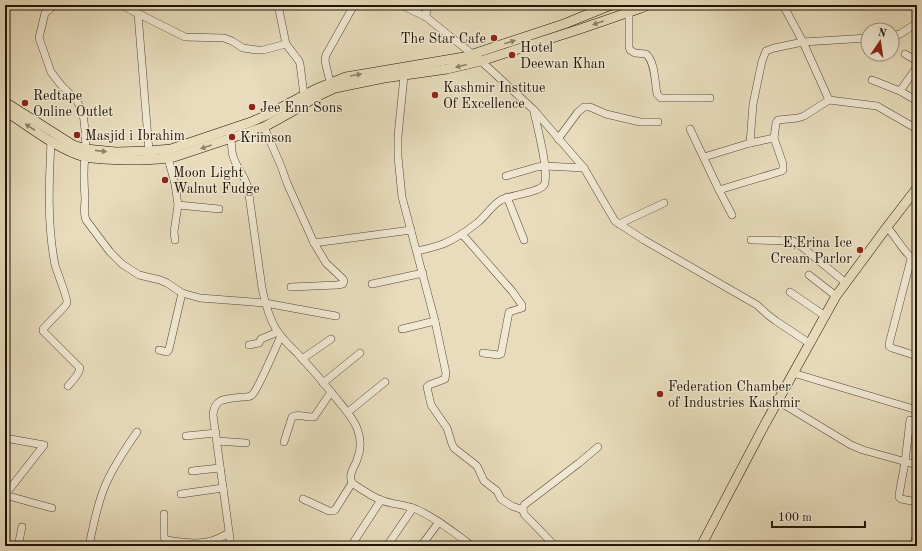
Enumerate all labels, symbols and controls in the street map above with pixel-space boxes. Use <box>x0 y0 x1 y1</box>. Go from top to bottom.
one-way arrow <box>592 21 604 27</box>
north arrow <box>860 22 900 62</box>
text: N <box>877 27 888 40</box>
place label: The Star Cafe <box>401 32 486 46</box>
marker: The Star Cafe <box>489 33 499 43</box>
one-way arrow <box>504 38 516 44</box>
place label: Hotel Deewan Khan <box>520 41 606 71</box>
marker: Hotel Deewan Khan <box>507 50 517 60</box>
one-way arrow <box>455 63 467 69</box>
one-way arrow <box>349 72 362 78</box>
place label: Kashmir Institue Of Excellence <box>443 81 545 111</box>
place label: Redtape Online Outlet <box>33 89 113 119</box>
marker: Kashmir Institue Of Excellence <box>430 90 440 100</box>
marker: Redtape Online Outlet <box>20 98 30 108</box>
place label: Jee Enn Sons <box>260 101 342 115</box>
marker: Jee Enn Sons <box>247 102 257 112</box>
one-way arrow <box>24 124 36 131</box>
place label: Masjid i Ibrahim <box>85 129 185 143</box>
marker: Masjid i Ibrahim <box>72 130 82 140</box>
place label: Krimson <box>240 131 292 145</box>
marker: Krimson <box>227 132 237 142</box>
one-way arrow <box>200 144 212 150</box>
one-way arrow <box>95 147 107 154</box>
place label: Moon Light Walnut Fudge <box>173 166 260 196</box>
marker: Moon Light Walnut Fudge <box>160 175 170 185</box>
place label: E,Erina Ice Cream Parlor <box>770 236 852 266</box>
marker: E,Erina Ice Cream Parlor <box>855 245 865 255</box>
place label: Federation Chamber of Industries Kashmir <box>668 380 800 410</box>
marker: Federation Chamber of Industries Kashmir <box>655 389 665 399</box>
scale bar <box>772 503 865 529</box>
text: 100 m <box>778 512 812 524</box>

